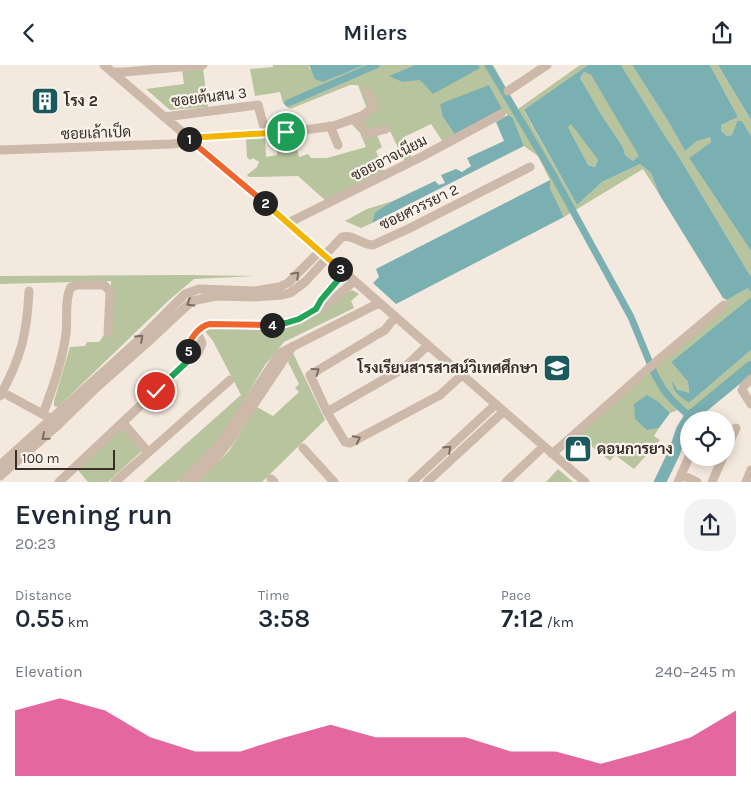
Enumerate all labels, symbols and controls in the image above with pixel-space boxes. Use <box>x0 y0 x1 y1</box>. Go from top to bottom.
icon: back <box>15 19 43 47</box>
icon: share <box>708 19 736 47</box>
text: Milers <box>343 20 408 46</box>
street label: ซอยต้นสน 3 <box>170 82 248 111</box>
building icon: โรง 2 <box>30 86 60 116</box>
place label: โรง 2 <box>63 90 98 110</box>
pin <box>265 111 307 153</box>
icon: arrive <box>272 118 300 146</box>
street label: ซอยเล้าเป็ด <box>60 121 132 143</box>
pin: 1 <box>176 127 202 151</box>
street label: ซอยอาจเนียม <box>347 130 430 185</box>
text: 1 <box>187 131 192 148</box>
street label: ซอยศวรรยา 2 <box>376 180 462 234</box>
pin: 2 <box>252 191 278 215</box>
text: 2 <box>261 195 270 212</box>
pin: 3 <box>328 257 352 281</box>
text: 3 <box>336 261 345 278</box>
one-way arrow <box>291 272 300 281</box>
one-way arrow <box>186 297 195 307</box>
pin: 4 <box>260 313 284 337</box>
text: 4 <box>268 317 277 334</box>
one-way arrow <box>135 335 144 344</box>
pin: 5 <box>176 339 200 363</box>
text: 5 <box>184 343 193 360</box>
school or university icon: โรงเรียนสารสาสน์วิเทศศึกษา <box>542 353 572 383</box>
place label: โรงเรียนสารสาสน์วิเทศศึกษา <box>357 357 538 377</box>
one-way arrow <box>310 368 320 377</box>
pin <box>135 370 177 412</box>
icon: check <box>142 377 170 405</box>
map controls <box>680 411 735 466</box>
button: locate <box>680 411 735 466</box>
one-way arrow <box>41 431 50 440</box>
shop icon: ดอนการยาง <box>563 434 593 464</box>
one-way arrow <box>352 435 361 445</box>
place label: ดอนการยาง <box>597 440 673 458</box>
one-way arrow <box>442 446 451 455</box>
scale bar <box>15 447 115 470</box>
text: 100 m <box>22 450 60 467</box>
text: Evening run <box>15 498 172 531</box>
button: share <box>684 499 736 551</box>
text: 20:23 <box>15 534 56 553</box>
text: Distance <box>15 587 72 604</box>
text: Time <box>258 587 289 604</box>
text: Pace <box>501 587 531 604</box>
text: 0.55 <box>15 604 65 633</box>
text: 3:58 <box>258 604 310 633</box>
text: 7:12 <box>501 604 543 633</box>
text: km <box>65 614 89 631</box>
text: /km <box>543 614 574 631</box>
text: Elevation <box>15 662 83 681</box>
text: 240–245 m <box>655 662 736 681</box>

